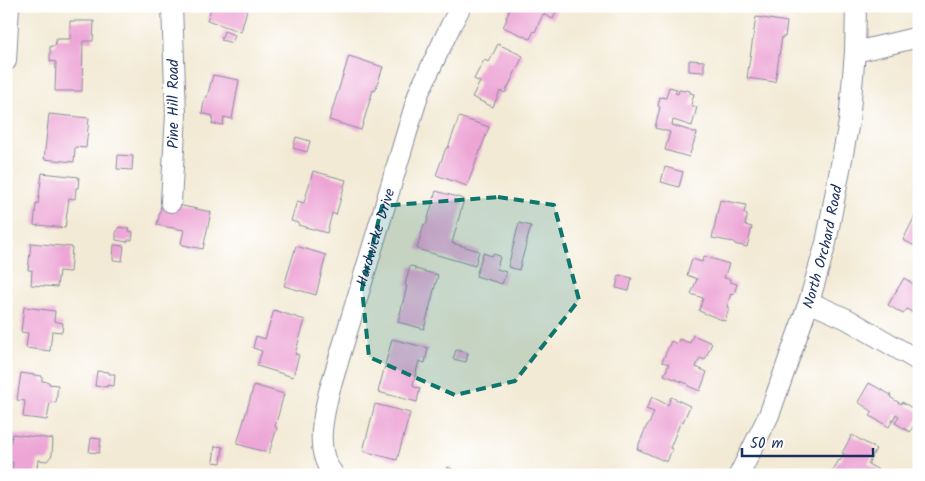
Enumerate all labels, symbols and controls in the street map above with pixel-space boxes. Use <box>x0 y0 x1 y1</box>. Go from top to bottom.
street label: Pine Hill Road <box>162 59 186 149</box>
street label: North Orchard Road <box>797 183 850 312</box>
street label: Hardwicke Drive <box>350 185 402 289</box>
scale bar <box>742 426 874 458</box>
text: 50 m <box>750 432 784 456</box>

